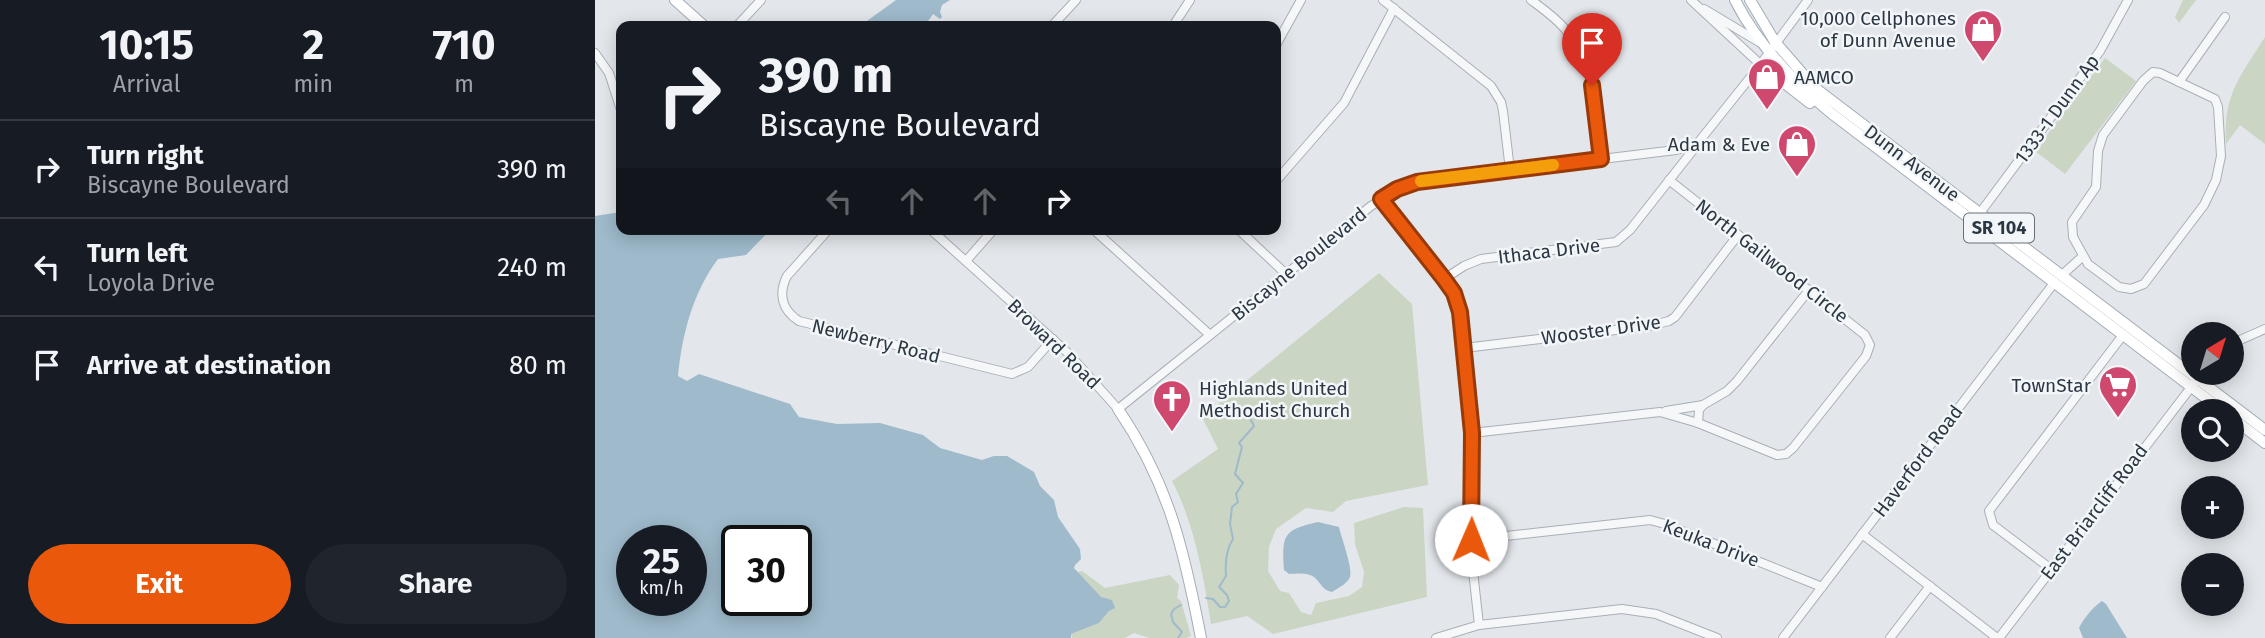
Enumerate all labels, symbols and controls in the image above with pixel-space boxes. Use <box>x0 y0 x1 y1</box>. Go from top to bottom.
place label: 10,000 Cellphones of Dunn Avenue <box>1800 7 1956 52</box>
shop icon: 10,000 Cellphones of Dunn Avenue <box>1962 8 2004 63</box>
pin <box>1562 13 1622 85</box>
text: 10:15 <box>99 20 194 70</box>
text: 2 <box>302 20 324 70</box>
text: 710 <box>432 20 496 70</box>
icon: arrive <box>1573 24 1611 62</box>
text: 390 m <box>759 46 893 105</box>
icon: right <box>644 49 735 140</box>
street label: 1333-1 Dunn Ap <box>2010 50 2104 168</box>
shop icon: AAMCO <box>1746 56 1788 111</box>
place label: AAMCO <box>1794 66 1854 89</box>
text: Arrival <box>113 70 180 98</box>
text: min <box>293 70 333 98</box>
text: m <box>454 70 474 98</box>
text: Biscayne Boulevard <box>759 106 1041 144</box>
street label: Dunn Avenue <box>1860 120 1964 206</box>
shop icon: Adam & Eve <box>1776 123 1818 178</box>
place label: Adam & Eve <box>1668 133 1770 156</box>
text: Turn right <box>87 140 204 171</box>
icon: right <box>28 150 66 188</box>
text: 390 m <box>497 154 567 185</box>
text: Biscayne Boulevard <box>87 171 290 199</box>
icon: left <box>820 182 858 220</box>
icon: ahead <box>893 182 931 220</box>
icon: ahead <box>966 182 1004 220</box>
icon: right <box>1039 182 1077 220</box>
street label: North Gailwood Circle <box>1691 194 1853 328</box>
street label: Biscayne Boulevard <box>1227 202 1371 326</box>
road number: SR 104 <box>1964 213 2034 242</box>
street label: Ithaca Drive <box>1497 233 1601 269</box>
text: Turn left <box>87 238 188 269</box>
icon: left <box>28 248 66 286</box>
text: 240 m <box>497 252 567 283</box>
text: Loyola Drive <box>87 269 215 297</box>
street label: Broward Road <box>1003 294 1105 394</box>
street label: Wooster Drive <box>1540 310 1662 350</box>
street label: Newberry Road <box>809 314 943 368</box>
north arrow <box>2181 322 2243 385</box>
map controls <box>2181 322 2244 616</box>
icon: arrive <box>28 346 66 384</box>
text: Arrive at destination <box>87 350 331 381</box>
text: 80 m <box>509 350 567 381</box>
supermarket icon: TownStar <box>2097 364 2139 419</box>
place label: TownStar <box>2012 374 2092 397</box>
place label: Highlands United Methodist Church <box>1199 377 1350 422</box>
church icon: Highlands United Methodist Church <box>1151 378 1193 433</box>
button: search <box>2181 399 2244 462</box>
street label: Haverford Road <box>1868 400 1968 522</box>
street label: East Briarcliff Road <box>2036 440 2152 584</box>
button: + <box>2181 476 2244 539</box>
position arrow <box>1434 503 1508 577</box>
street label: Keuka Drive <box>1659 514 1763 572</box>
speed limit sign: 30 <box>721 525 812 616</box>
text: 25 <box>643 540 680 582</box>
button: Exit <box>28 544 291 624</box>
button: Share <box>305 544 567 624</box>
button: − <box>2181 553 2244 616</box>
text: km/h <box>639 577 684 599</box>

